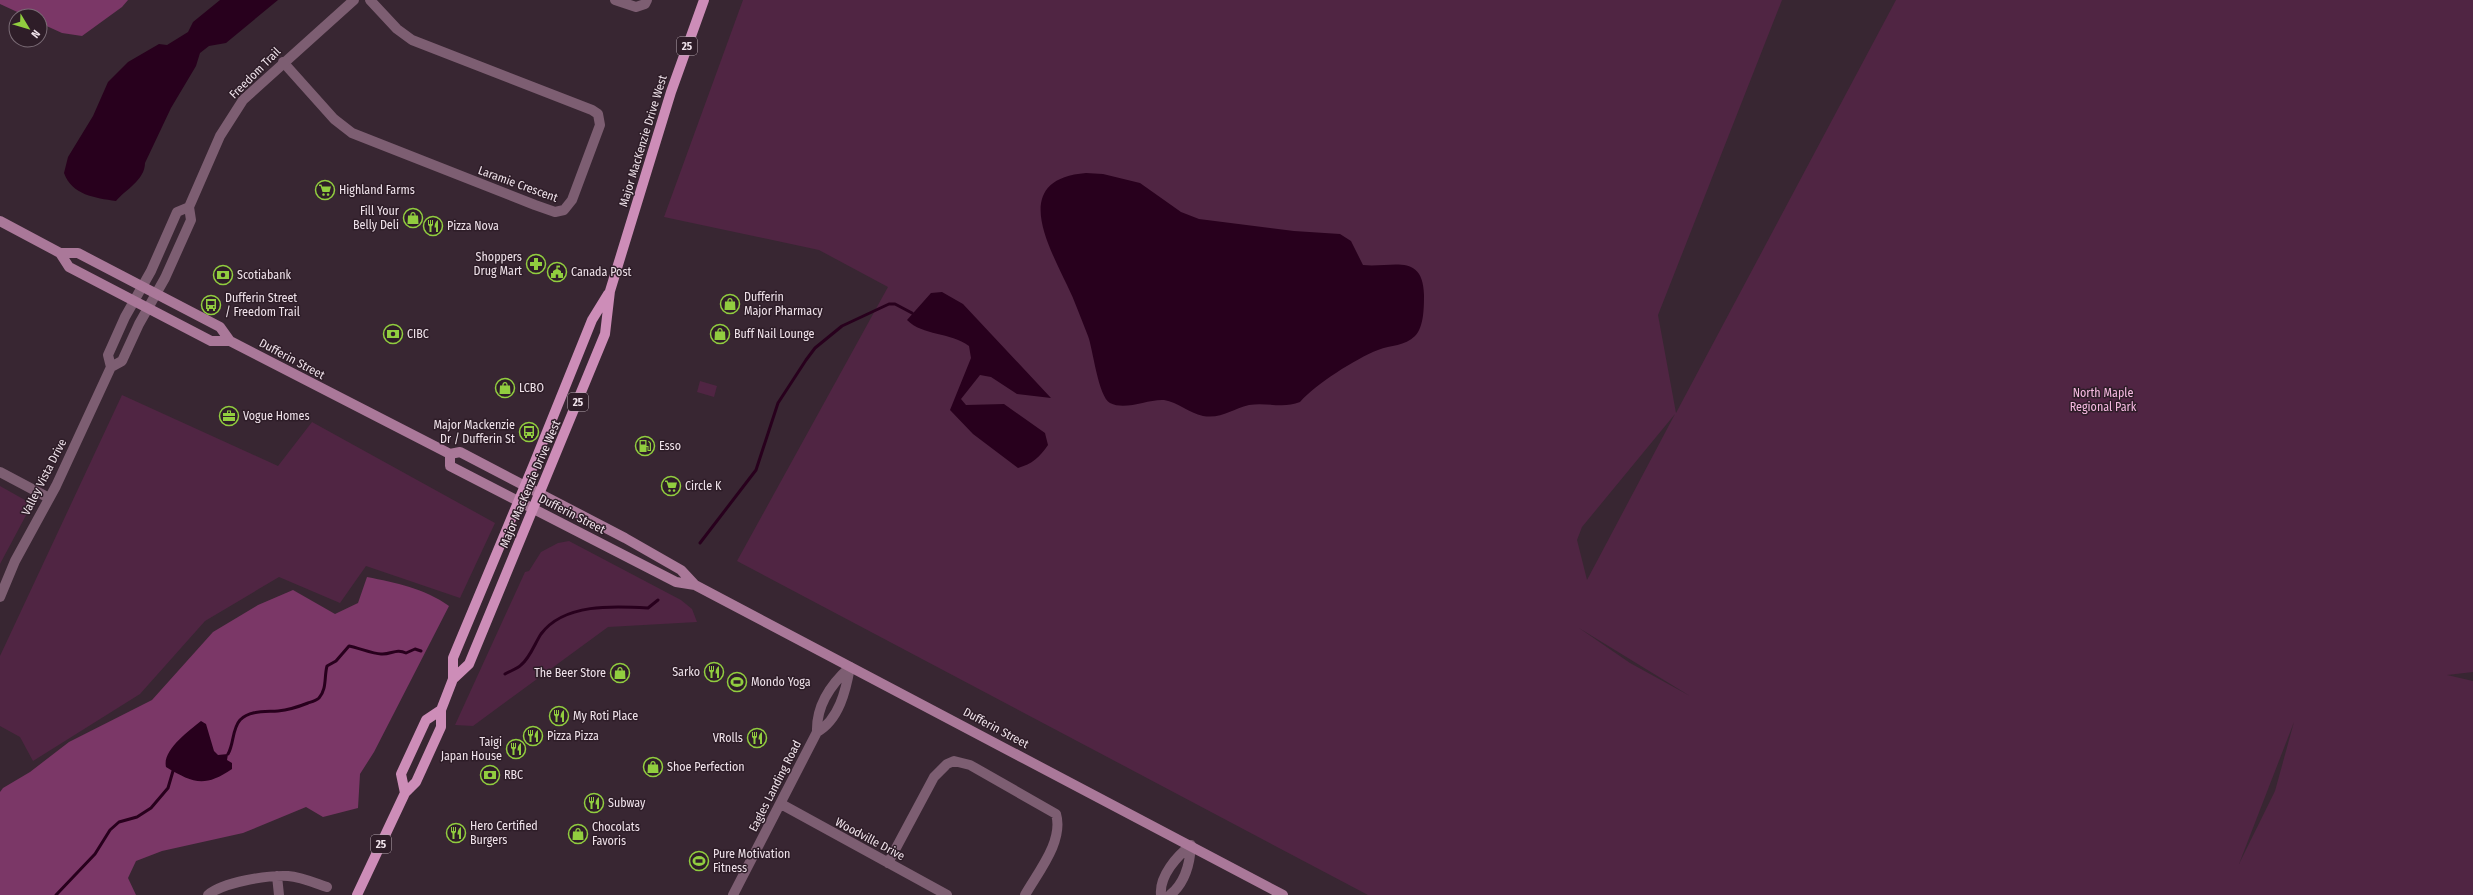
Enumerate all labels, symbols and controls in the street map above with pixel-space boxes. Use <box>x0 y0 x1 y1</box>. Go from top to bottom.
north arrow <box>8 8 48 48</box>
text: N <box>28 27 43 40</box>
road number: 25 <box>677 37 697 55</box>
street label: Freedom Trail <box>227 45 283 101</box>
street label: Major MacKenzie Drive West <box>616 73 670 209</box>
street label: Laramie Crescent <box>476 163 560 205</box>
supermarket icon: Highland Farms <box>314 179 336 201</box>
place label: Highland Farms <box>339 183 415 197</box>
place label: Fill Your Belly Deli <box>353 204 400 232</box>
shop icon: Fill Your Belly Deli <box>402 207 424 229</box>
restaurant icon: Pizza Nova <box>422 215 444 237</box>
place label: Pizza Nova <box>447 219 499 233</box>
place label: Shoppers Drug Mart <box>474 250 522 278</box>
pharmacy icon: Shoppers Drug Mart <box>525 253 547 275</box>
public building icon: Canada Post <box>546 261 568 283</box>
bank icon: Scotiabank <box>212 264 234 286</box>
place label: Canada Post <box>571 265 632 279</box>
place label: Scotiabank <box>237 268 291 282</box>
place label: Dufferin Major Pharmacy <box>744 290 823 318</box>
place label: Dufferin Street / Freedom Trail <box>225 291 300 319</box>
shop icon: Dufferin Major Pharmacy <box>719 293 741 315</box>
bus stop icon: Dufferin Street / Freedom Trail <box>200 294 222 316</box>
bank icon: CIBC <box>382 323 404 345</box>
shop icon: Buff Nail Lounge <box>709 323 731 345</box>
place label: CIBC <box>407 327 429 341</box>
place label: Buff Nail Lounge <box>734 327 815 341</box>
street label: Dufferin Street <box>257 336 327 382</box>
shop icon: LCBO <box>494 377 516 399</box>
place label: LCBO <box>519 381 544 395</box>
park label: North Maple Regional Park <box>2070 386 2137 414</box>
road number: 25 <box>568 393 588 411</box>
office icon: Vogue Homes <box>218 405 240 427</box>
place label: Vogue Homes <box>243 409 310 423</box>
place label: Major Mackenzie Dr / Dufferin St <box>433 418 515 446</box>
street label: Major MacKenzie Drive West <box>497 418 563 550</box>
bus stop icon: Major Mackenzie Dr / Dufferin St <box>518 421 540 443</box>
fuel station icon: Esso <box>634 435 656 457</box>
street label: Valley Vista Drive <box>19 436 69 518</box>
place label: Esso <box>659 439 681 453</box>
supermarket icon: Circle K <box>660 475 682 497</box>
place label: Circle K <box>685 479 722 493</box>
street label: Dufferin Street <box>537 491 607 537</box>
restaurant icon: Sarko <box>703 661 725 683</box>
shop icon: The Beer Store <box>609 662 631 684</box>
place label: Sarko <box>672 665 700 679</box>
place label: The Beer Store <box>534 666 606 680</box>
sports icon: Mondo Yoga <box>726 671 748 693</box>
place label: Mondo Yoga <box>751 675 811 689</box>
restaurant icon: My Roti Place <box>548 705 570 727</box>
street label: Dufferin Street <box>961 705 1031 751</box>
place label: My Roti Place <box>573 709 638 723</box>
restaurant icon: Pizza Pizza <box>522 725 544 747</box>
restaurant icon: VRolls <box>746 727 768 749</box>
place label: Pizza Pizza <box>547 729 599 743</box>
place label: VRolls <box>713 731 743 745</box>
place label: Taigi Japan House <box>441 735 502 763</box>
restaurant icon: Taigi Japan House <box>505 738 527 760</box>
street label: Eagles Landing Road <box>746 738 804 834</box>
shop icon: Shoe Perfection <box>642 756 664 778</box>
place label: Shoe Perfection <box>667 760 745 774</box>
bank icon: RBC <box>479 764 501 786</box>
place label: RBC <box>504 768 523 782</box>
restaurant icon: Subway <box>583 792 605 814</box>
place label: Subway <box>608 796 646 810</box>
street label: Woodville Drive <box>833 815 907 863</box>
place label: Hero Certified Burgers <box>470 819 538 847</box>
place label: Chocolats Favoris <box>592 820 640 848</box>
restaurant icon: Hero Certified Burgers <box>445 822 467 844</box>
shop icon: Chocolats Favoris <box>567 823 589 845</box>
road number: 25 <box>371 835 391 853</box>
place label: Pure Motivation Fitness <box>713 847 790 875</box>
sports icon: Pure Motivation Fitness <box>688 850 710 872</box>

